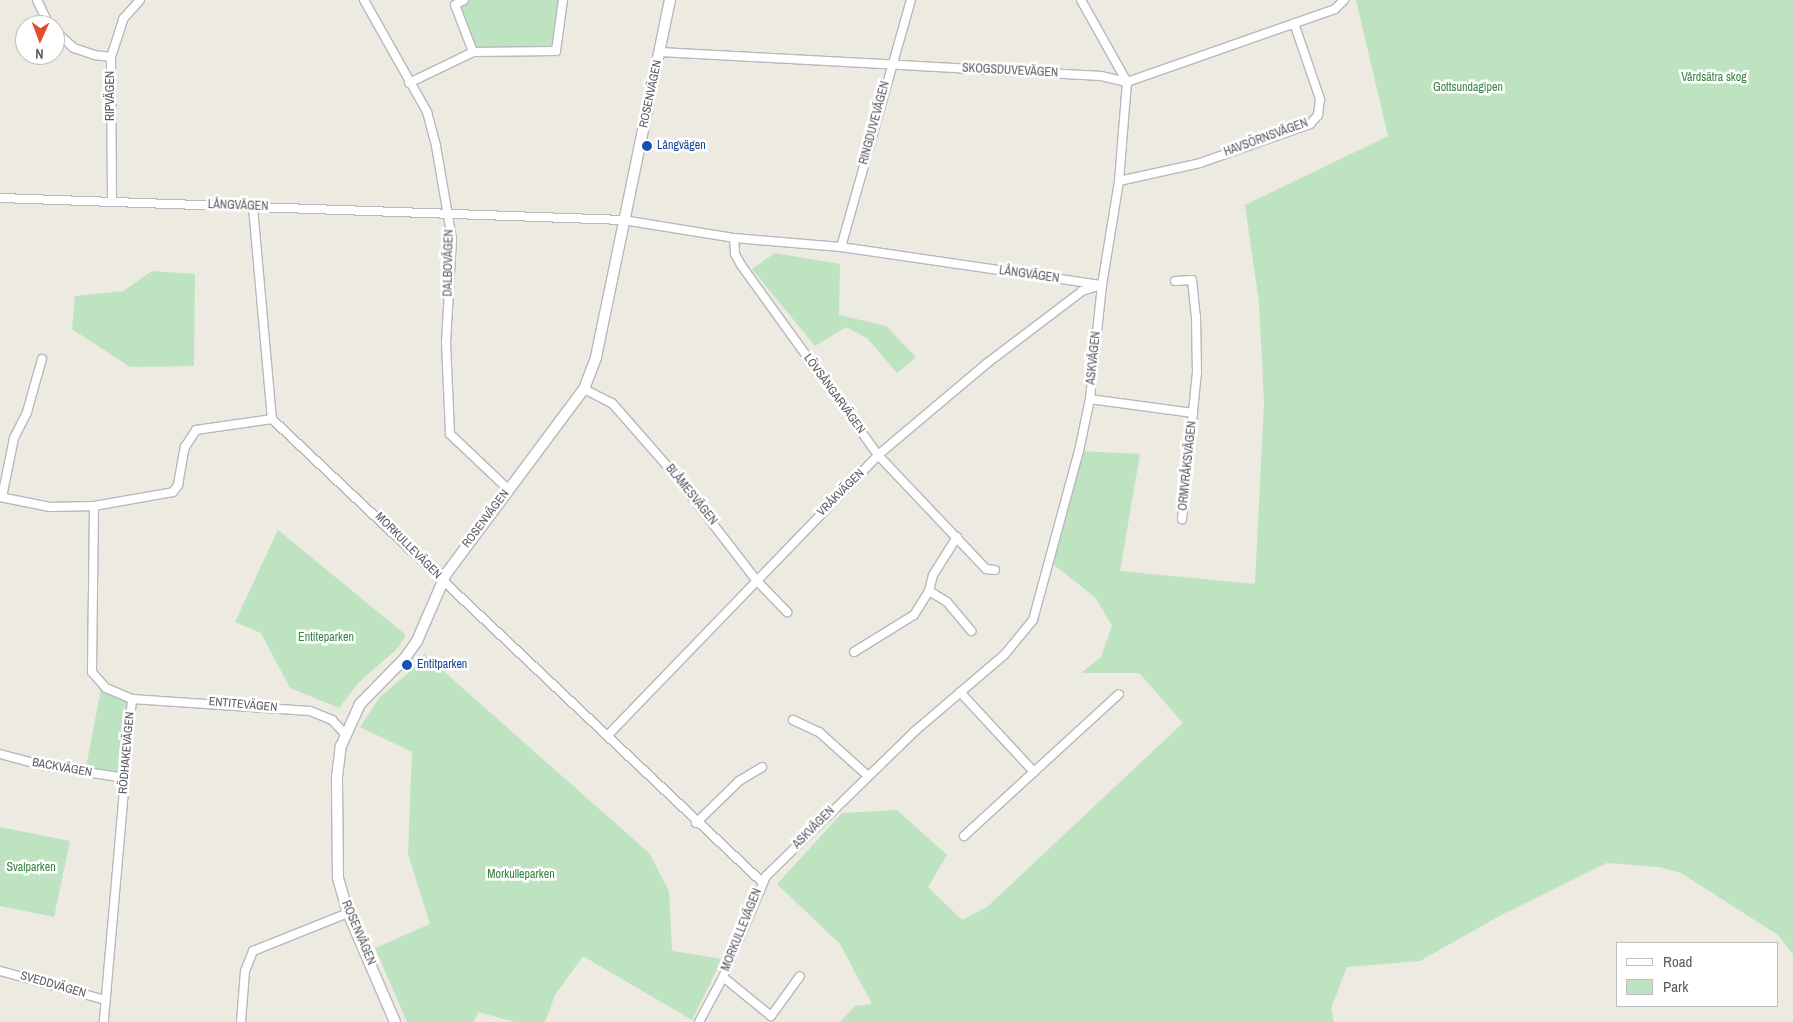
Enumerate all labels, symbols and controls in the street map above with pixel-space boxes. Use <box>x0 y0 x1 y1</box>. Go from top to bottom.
north arrow <box>15 15 65 65</box>
text: N <box>35 45 44 63</box>
street label: ROSENVÄGEN <box>637 59 665 129</box>
street label: SKOGSDUVEVÄGEN <box>962 61 1058 81</box>
street label: RIPVÄGEN <box>104 71 118 121</box>
park label: Vårdsätra skog <box>1681 71 1747 85</box>
street label: RINGDUVEVÄGEN <box>857 80 893 166</box>
park label: Gottsundagipen <box>1433 81 1503 95</box>
street label: HAVSÖRNSVÄGEN <box>1222 116 1310 160</box>
place label: Långvägen <box>657 139 706 153</box>
marker: Långvägen <box>641 140 653 152</box>
street label: LÅNGVÄGEN <box>208 198 268 214</box>
street label: DALBOVÄGEN <box>441 229 457 297</box>
street label: LÅNGVÄGEN <box>998 264 1060 286</box>
street label: ASKVÄGEN <box>1084 331 1104 385</box>
street label: LÖVSÅNGARVÄGEN <box>800 351 868 437</box>
street label: ORMVRÅKSVÄGEN <box>1176 420 1200 512</box>
street label: BLÅMESVÄGEN <box>662 462 720 528</box>
street label: VRÅKVÄGEN <box>815 467 867 519</box>
street label: ROSENVÄGEN <box>460 487 512 551</box>
street label: MORKULLEVÄGEN <box>372 510 444 582</box>
park label: Entiteparken <box>298 631 354 645</box>
place label: Entitparken <box>417 658 467 672</box>
marker: Entitparken <box>401 659 413 671</box>
street label: ENTITEVÄGEN <box>208 695 278 715</box>
street label: RÖDHAKEVÄGEN <box>116 711 138 795</box>
street label: BACKVÄGEN <box>31 756 93 780</box>
street label: ASKVÄGEN <box>790 804 838 852</box>
park label: Svalparken <box>6 861 56 875</box>
park label: Morkulleparken <box>487 868 555 882</box>
street label: MORKULLEVÄGEN <box>719 887 765 973</box>
street label: ROSENVÄGEN <box>338 899 378 967</box>
legend <box>1616 942 1778 1007</box>
text: Road <box>1663 951 1692 972</box>
street label: SVEDDVÄGEN <box>19 969 87 1001</box>
text: Park <box>1663 976 1688 997</box>

